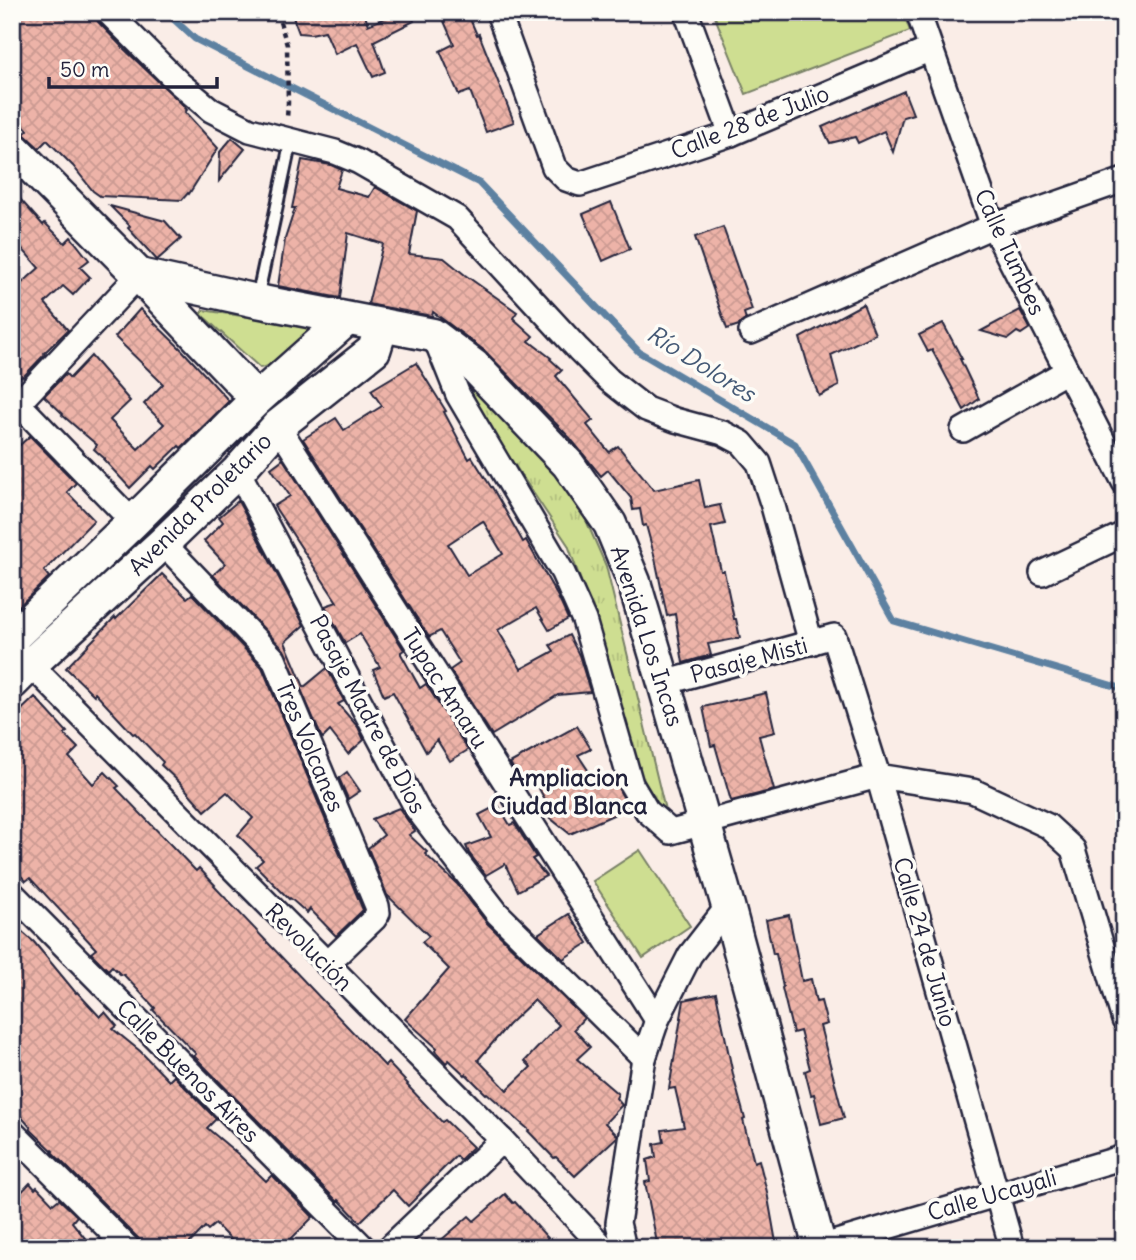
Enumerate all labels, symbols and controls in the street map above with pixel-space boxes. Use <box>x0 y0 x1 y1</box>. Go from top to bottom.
scale bar <box>49 46 217 90</box>
text: 50 m <box>60 56 109 83</box>
street label: Calle 28 de Julio <box>667 78 833 165</box>
street label: Calle Tumbes <box>969 184 1052 319</box>
water label: Río Dolores <box>642 318 762 409</box>
street label: Avenida Proletario <box>122 426 277 581</box>
street label: Avenida Los Incas <box>605 542 690 730</box>
street label: Pasaje Madre de Dios <box>304 609 433 818</box>
street label: Tupac Amaru <box>396 622 495 754</box>
street label: Pasaje Misti <box>687 630 811 689</box>
street label: Tres Volcanes <box>270 676 351 816</box>
district label: Ampliacion Ciudad Blanca <box>490 762 648 820</box>
street label: Calle 24 de Junio <box>887 854 964 1030</box>
street label: Revolución <box>259 897 359 997</box>
street label: Calle Buenos Aires <box>111 993 266 1148</box>
street label: Calle Ucayali <box>924 1162 1060 1227</box>

